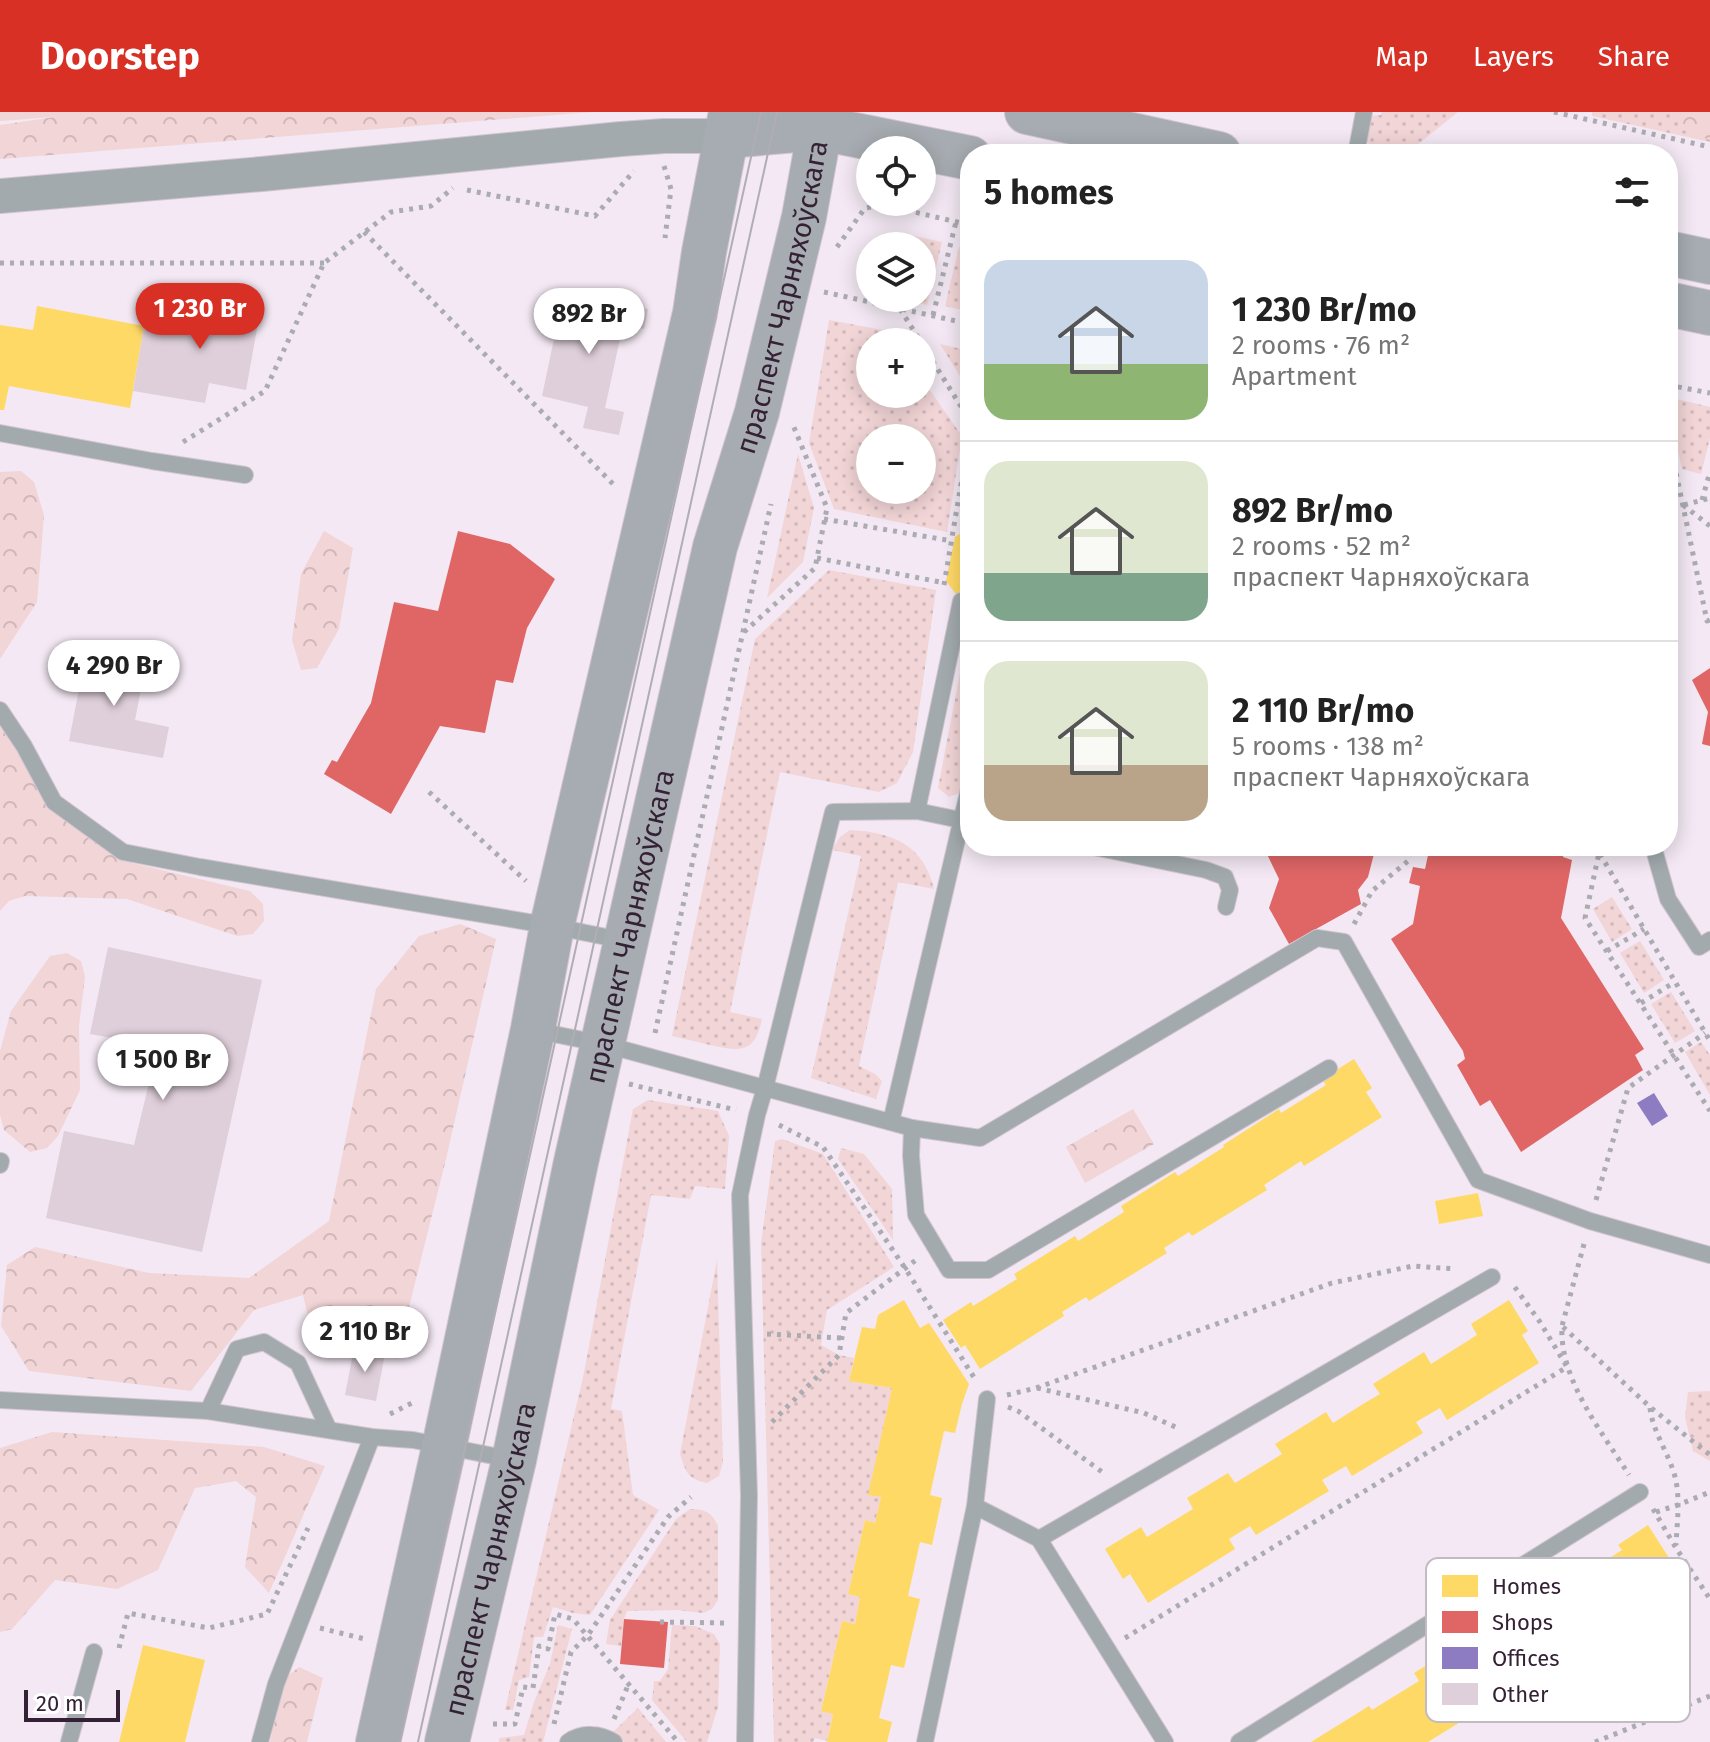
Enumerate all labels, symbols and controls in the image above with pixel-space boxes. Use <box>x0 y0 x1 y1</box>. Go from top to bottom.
text: Doorstep <box>40 33 200 79</box>
text: Map <box>1375 40 1429 73</box>
text: Layers <box>1473 40 1554 73</box>
text: Share <box>1598 40 1670 73</box>
map controls <box>856 136 936 504</box>
button: locate <box>856 136 936 216</box>
street label: праспект Чарняхоўскага <box>729 137 834 458</box>
icon: filters <box>1610 170 1654 214</box>
text: 5 homes <box>984 172 1114 213</box>
button: layers <box>856 232 936 312</box>
pin: 1 230 Br <box>117 283 283 351</box>
pin: 892 Br <box>524 288 654 356</box>
text: 1 230 Br/mo <box>1232 289 1417 330</box>
icon: home <box>1048 292 1144 388</box>
text: 1 230 Br <box>154 293 246 324</box>
text: 892 Br <box>552 298 626 329</box>
button: + <box>856 328 936 408</box>
text: 2 rooms · 76 m² <box>1232 330 1410 361</box>
text: Apartment <box>1232 361 1357 392</box>
button: − <box>856 424 936 504</box>
text: 892 Br/mo <box>1232 490 1393 531</box>
icon: home <box>1048 493 1144 589</box>
text: 2 rooms · 52 m² <box>1232 531 1411 562</box>
text: праспект Чарняхоўскага <box>1232 562 1530 593</box>
pin: 4 290 Br <box>31 640 197 708</box>
text: 4 290 Br <box>66 650 162 681</box>
text: 2 110 Br/mo <box>1232 690 1414 731</box>
icon: home <box>1048 693 1144 789</box>
text: 5 rooms · 138 m² <box>1232 731 1424 762</box>
text: праспект Чарняхоўскага <box>1232 762 1530 793</box>
street label: праспект Чарняхоўскага <box>578 766 681 1086</box>
pin: 1 500 Br <box>80 1034 246 1102</box>
text: 1 500 Br <box>115 1044 211 1075</box>
pin: 2 110 Br <box>282 1306 448 1374</box>
text: 2 110 Br <box>319 1316 411 1347</box>
street label: праспект Чарняхоўскага <box>437 1399 542 1719</box>
legend <box>1426 1558 1690 1722</box>
text: Homes <box>1492 1573 1561 1600</box>
text: Shops <box>1492 1609 1553 1636</box>
text: Offices <box>1492 1645 1560 1672</box>
text: Other <box>1492 1681 1549 1708</box>
scale bar <box>24 1686 120 1722</box>
text: 20 m <box>36 1690 84 1717</box>

